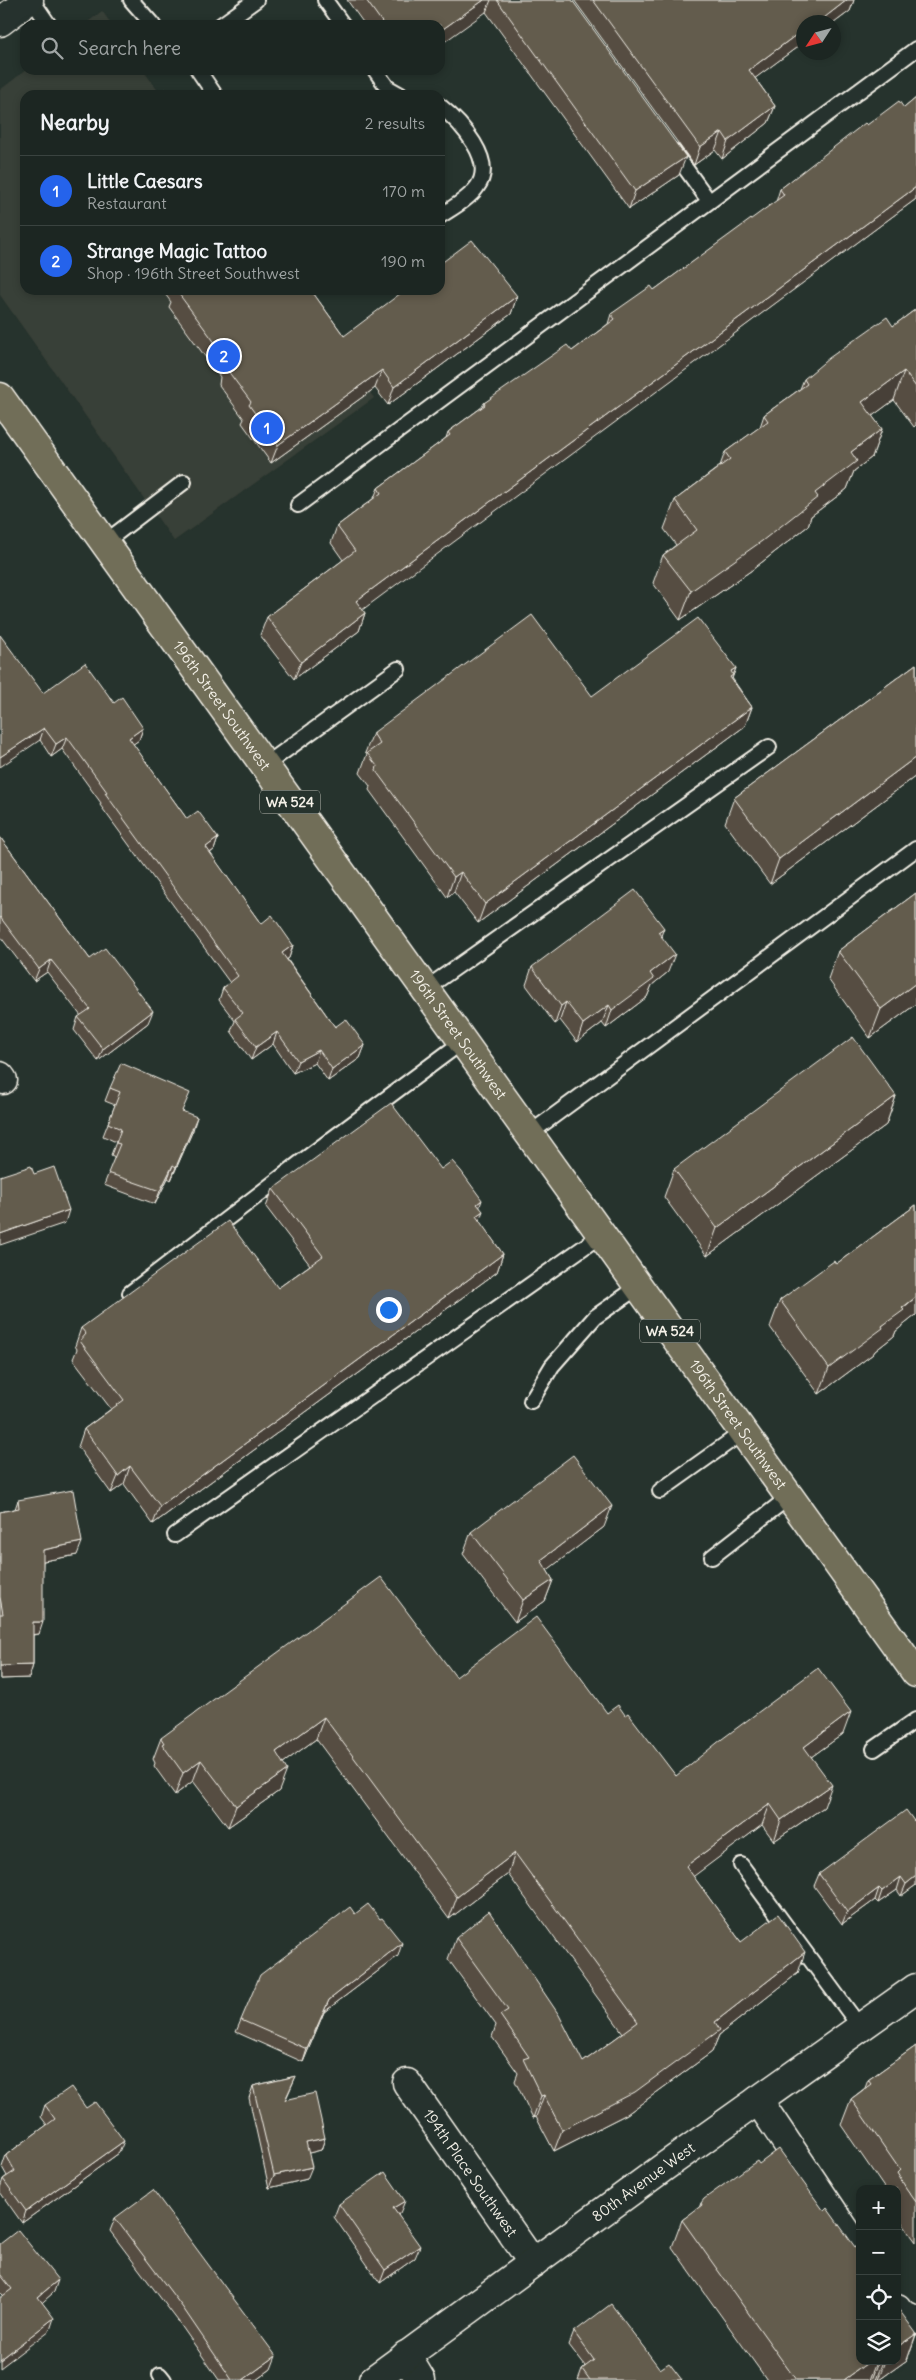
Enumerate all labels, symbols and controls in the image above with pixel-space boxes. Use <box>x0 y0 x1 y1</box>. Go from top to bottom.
north arrow <box>796 15 841 60</box>
search box <box>20 20 445 75</box>
icon: search <box>38 34 66 62</box>
text: Search here <box>78 36 181 60</box>
text: Nearby <box>40 109 110 136</box>
text: 2 results <box>365 113 425 133</box>
text: Little Caesars <box>87 169 203 193</box>
text: 1 <box>53 181 59 201</box>
text: 170 m <box>382 181 425 201</box>
text: Restaurant <box>87 193 167 213</box>
text: Strange Magic Tattoo <box>87 239 267 263</box>
text: 2 <box>52 251 60 271</box>
text: 190 m <box>381 251 425 271</box>
text: Shop · 196th Street Southwest <box>87 263 300 283</box>
pin: 2 <box>208 337 240 375</box>
pin: 1 <box>251 409 283 447</box>
street label: 196th Street Southwest <box>169 637 275 774</box>
road number: WA 524 <box>260 790 320 814</box>
street label: 196th Street Southwest <box>405 966 511 1103</box>
your location <box>376 1297 402 1323</box>
road number: WA 524 <box>640 1320 700 1342</box>
street label: 196th Street Southwest <box>685 1356 791 1493</box>
street label: 194th Place Southwest <box>419 2105 522 2240</box>
street label: 80th Avenue West <box>588 2138 698 2226</box>
map controls <box>856 2185 901 2365</box>
button: + <box>856 2185 901 2230</box>
button: − <box>856 2230 901 2275</box>
button: locate <box>856 2275 901 2320</box>
button: layers <box>856 2320 901 2365</box>

